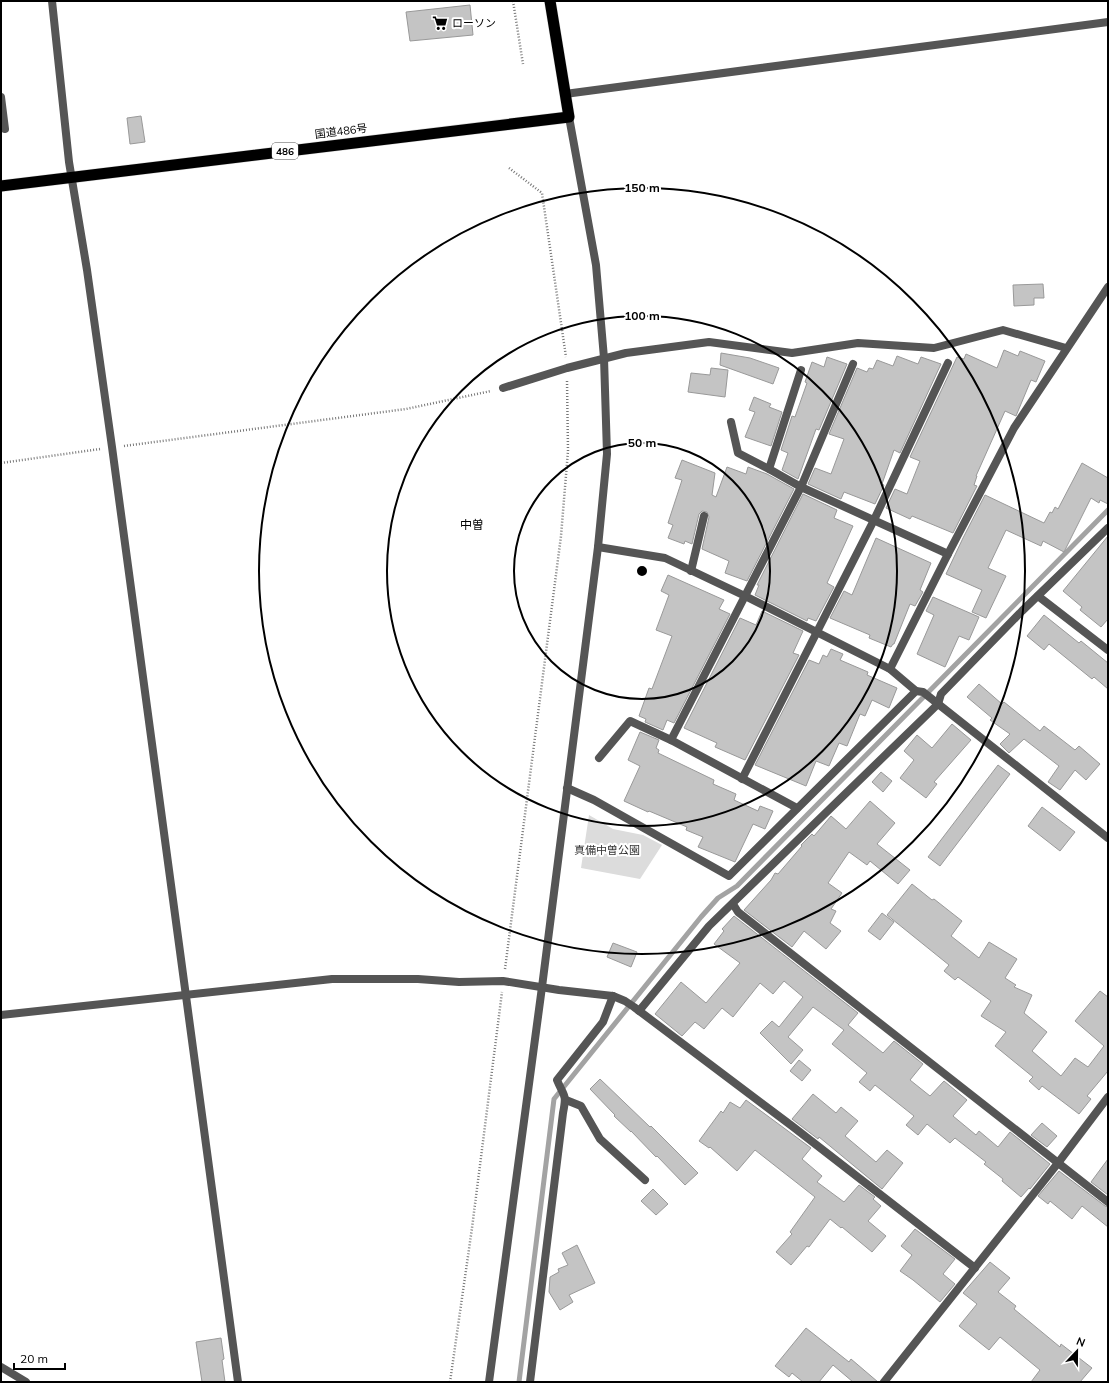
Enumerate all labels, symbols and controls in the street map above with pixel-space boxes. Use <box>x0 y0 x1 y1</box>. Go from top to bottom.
supermarket icon: ローソン <box>431 14 449 32</box>
place label: ローソン <box>452 16 496 30</box>
street label: 国道486号 <box>314 121 368 141</box>
road number: 486 <box>272 143 298 159</box>
text: 150 m <box>624 180 660 195</box>
text: 100 m <box>624 308 660 323</box>
text: 50 m <box>628 435 656 450</box>
district label: 中曽 <box>460 517 484 532</box>
centre of rings <box>635 564 649 578</box>
park label: 真備中曽公園 <box>574 843 640 857</box>
north arrow <box>1057 1331 1097 1371</box>
text: N <box>1074 1334 1087 1350</box>
scale bar <box>14 1345 65 1371</box>
text: 20 m <box>20 1351 48 1366</box>

